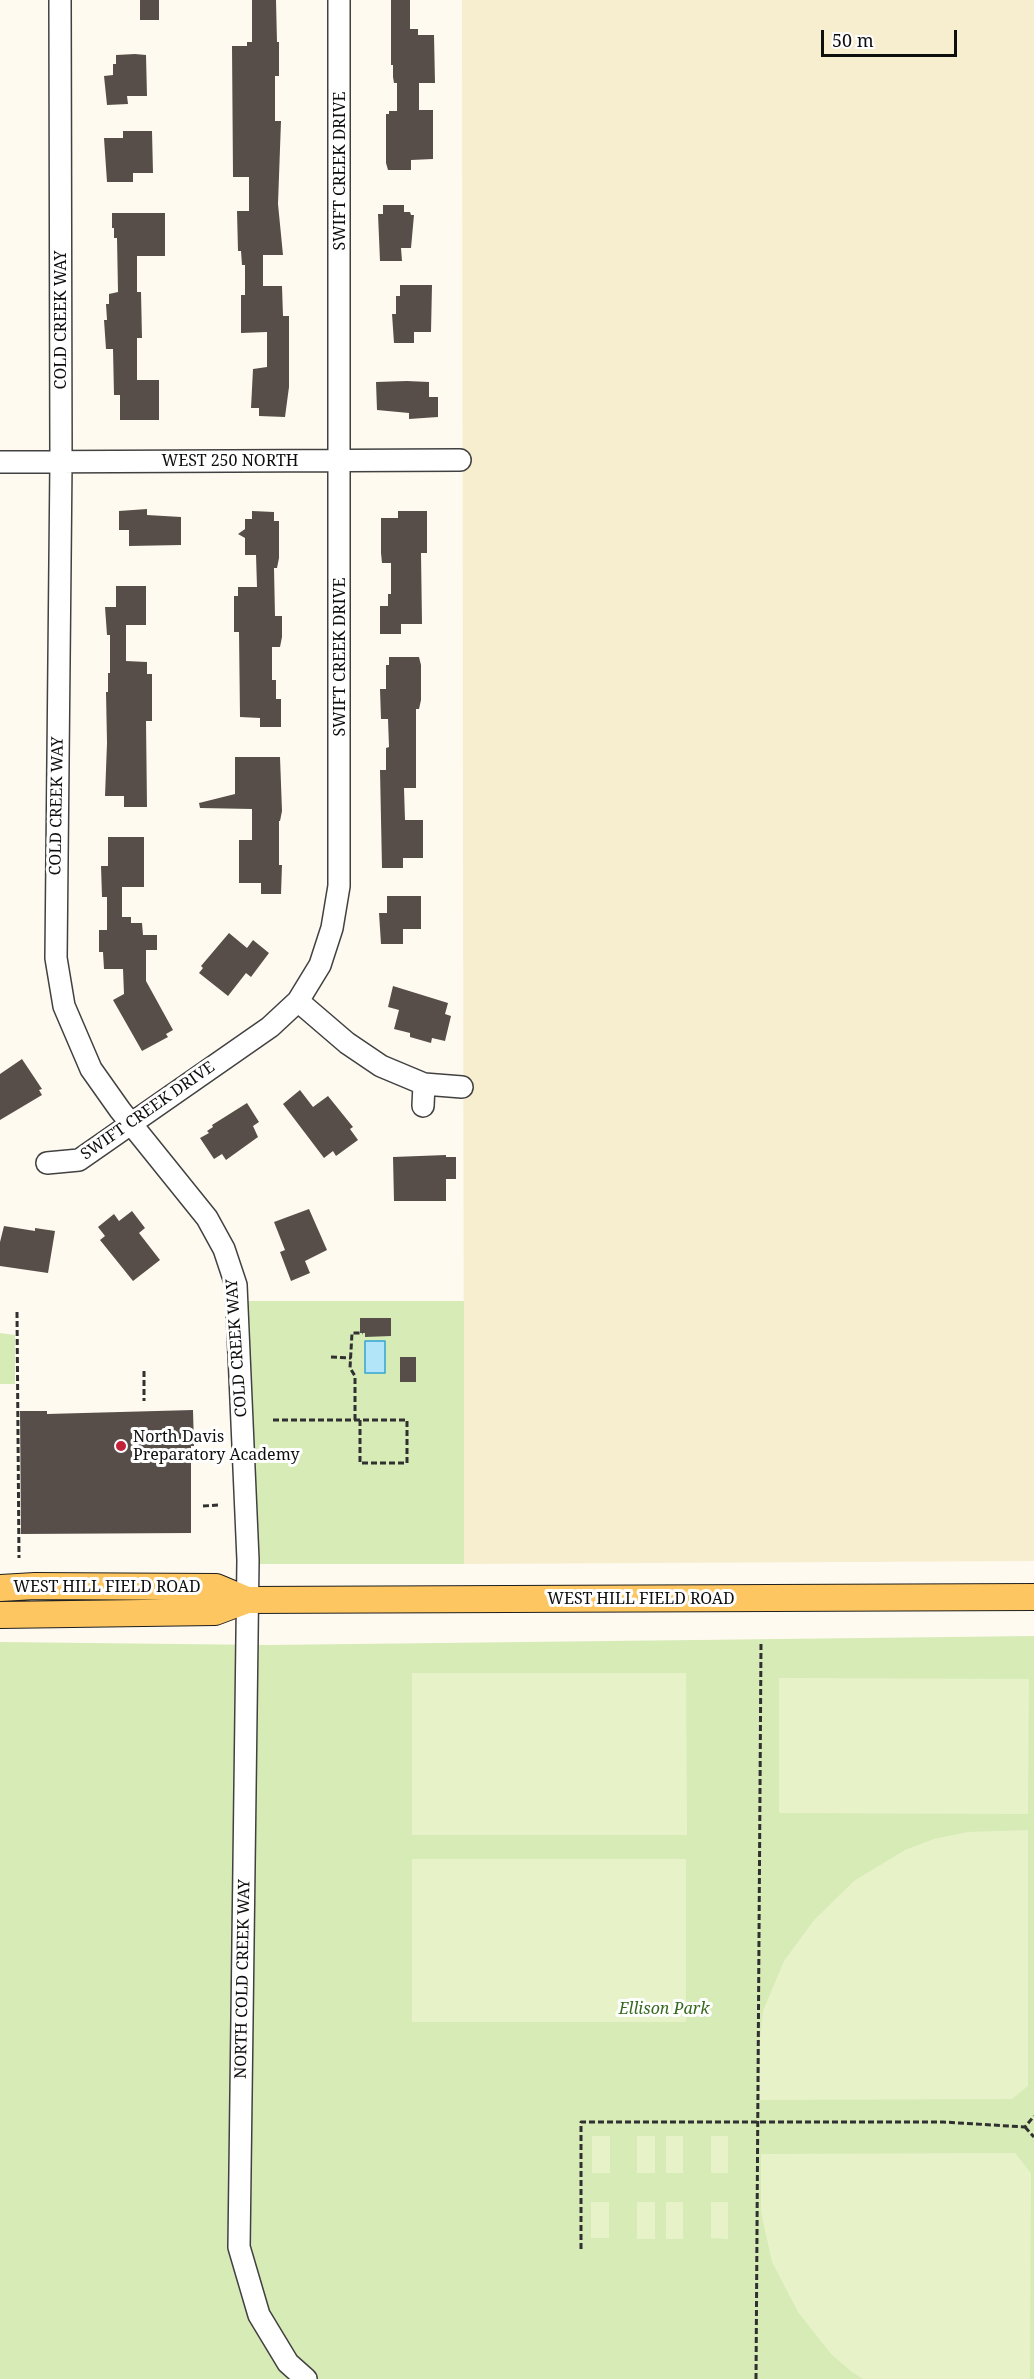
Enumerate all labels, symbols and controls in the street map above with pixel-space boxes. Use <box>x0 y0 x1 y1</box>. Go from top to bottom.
scale bar <box>824 18 960 56</box>
text: 50 m <box>832 28 874 52</box>
street label: SWIFT CREEK DRIVE <box>330 92 350 250</box>
street label: COLD CREEK WAY <box>51 251 71 389</box>
street label: WEST 250 NORTH <box>162 451 298 471</box>
street label: SWIFT CREEK DRIVE <box>330 578 350 736</box>
street label: COLD CREEK WAY <box>46 736 68 876</box>
street label: SWIFT CREEK DRIVE <box>77 1058 219 1164</box>
street label: COLD CREEK WAY <box>223 1278 251 1418</box>
place label: North Davis Preparatory Academy <box>133 1427 299 1465</box>
marker: North Davis Preparatory Academy <box>114 1439 128 1453</box>
street label: WEST HILL FIELD ROAD <box>13 1577 201 1597</box>
street label: WEST HILL FIELD ROAD <box>547 1589 735 1609</box>
street label: NORTH COLD CREEK WAY <box>232 1879 254 2079</box>
park label: Ellison Park <box>619 1999 709 2019</box>

